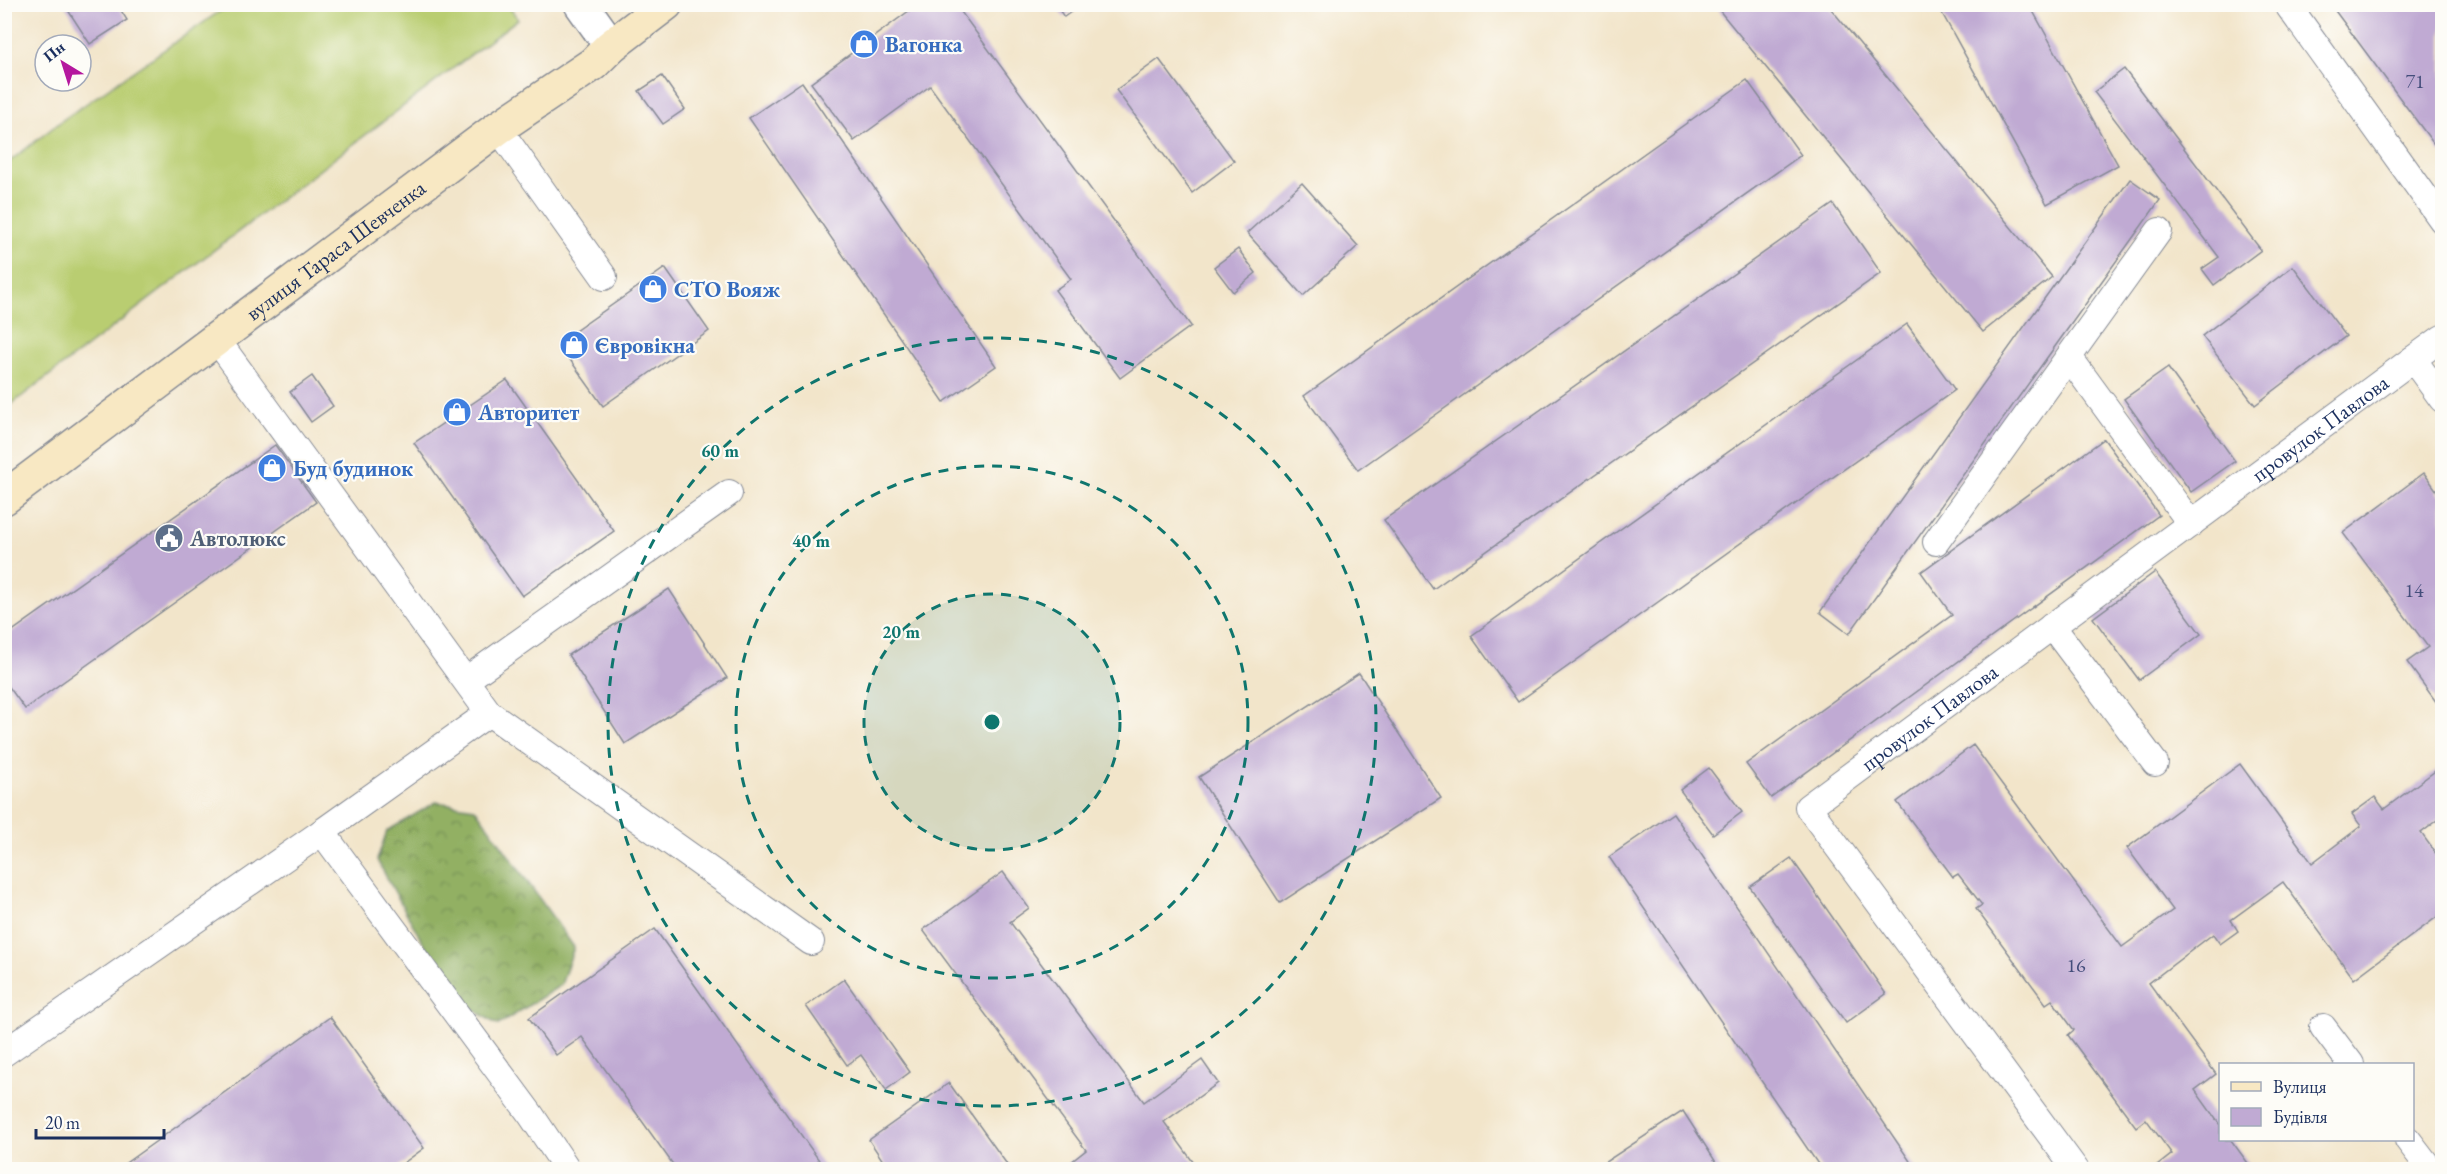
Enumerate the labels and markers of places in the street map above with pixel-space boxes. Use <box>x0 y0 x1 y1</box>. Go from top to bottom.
shop icon: Вагонка <box>848 28 880 60</box>
place label: Вагонка <box>885 30 963 59</box>
shop icon: СТО Вояж <box>637 273 669 305</box>
place label: СТО Вояж <box>674 275 780 304</box>
shop icon: Євровікна <box>558 329 590 361</box>
place label: Євровікна <box>595 331 695 360</box>
shop icon: Авторитет <box>441 396 473 428</box>
place label: Авторитет <box>477 398 580 427</box>
shop icon: Буд будинок <box>256 452 288 484</box>
place label: Буд будинок <box>293 454 414 483</box>
public building icon: Автолюкс <box>153 522 185 554</box>
place label: Автолюкс <box>189 524 286 553</box>
centre of rings <box>982 712 1002 732</box>

